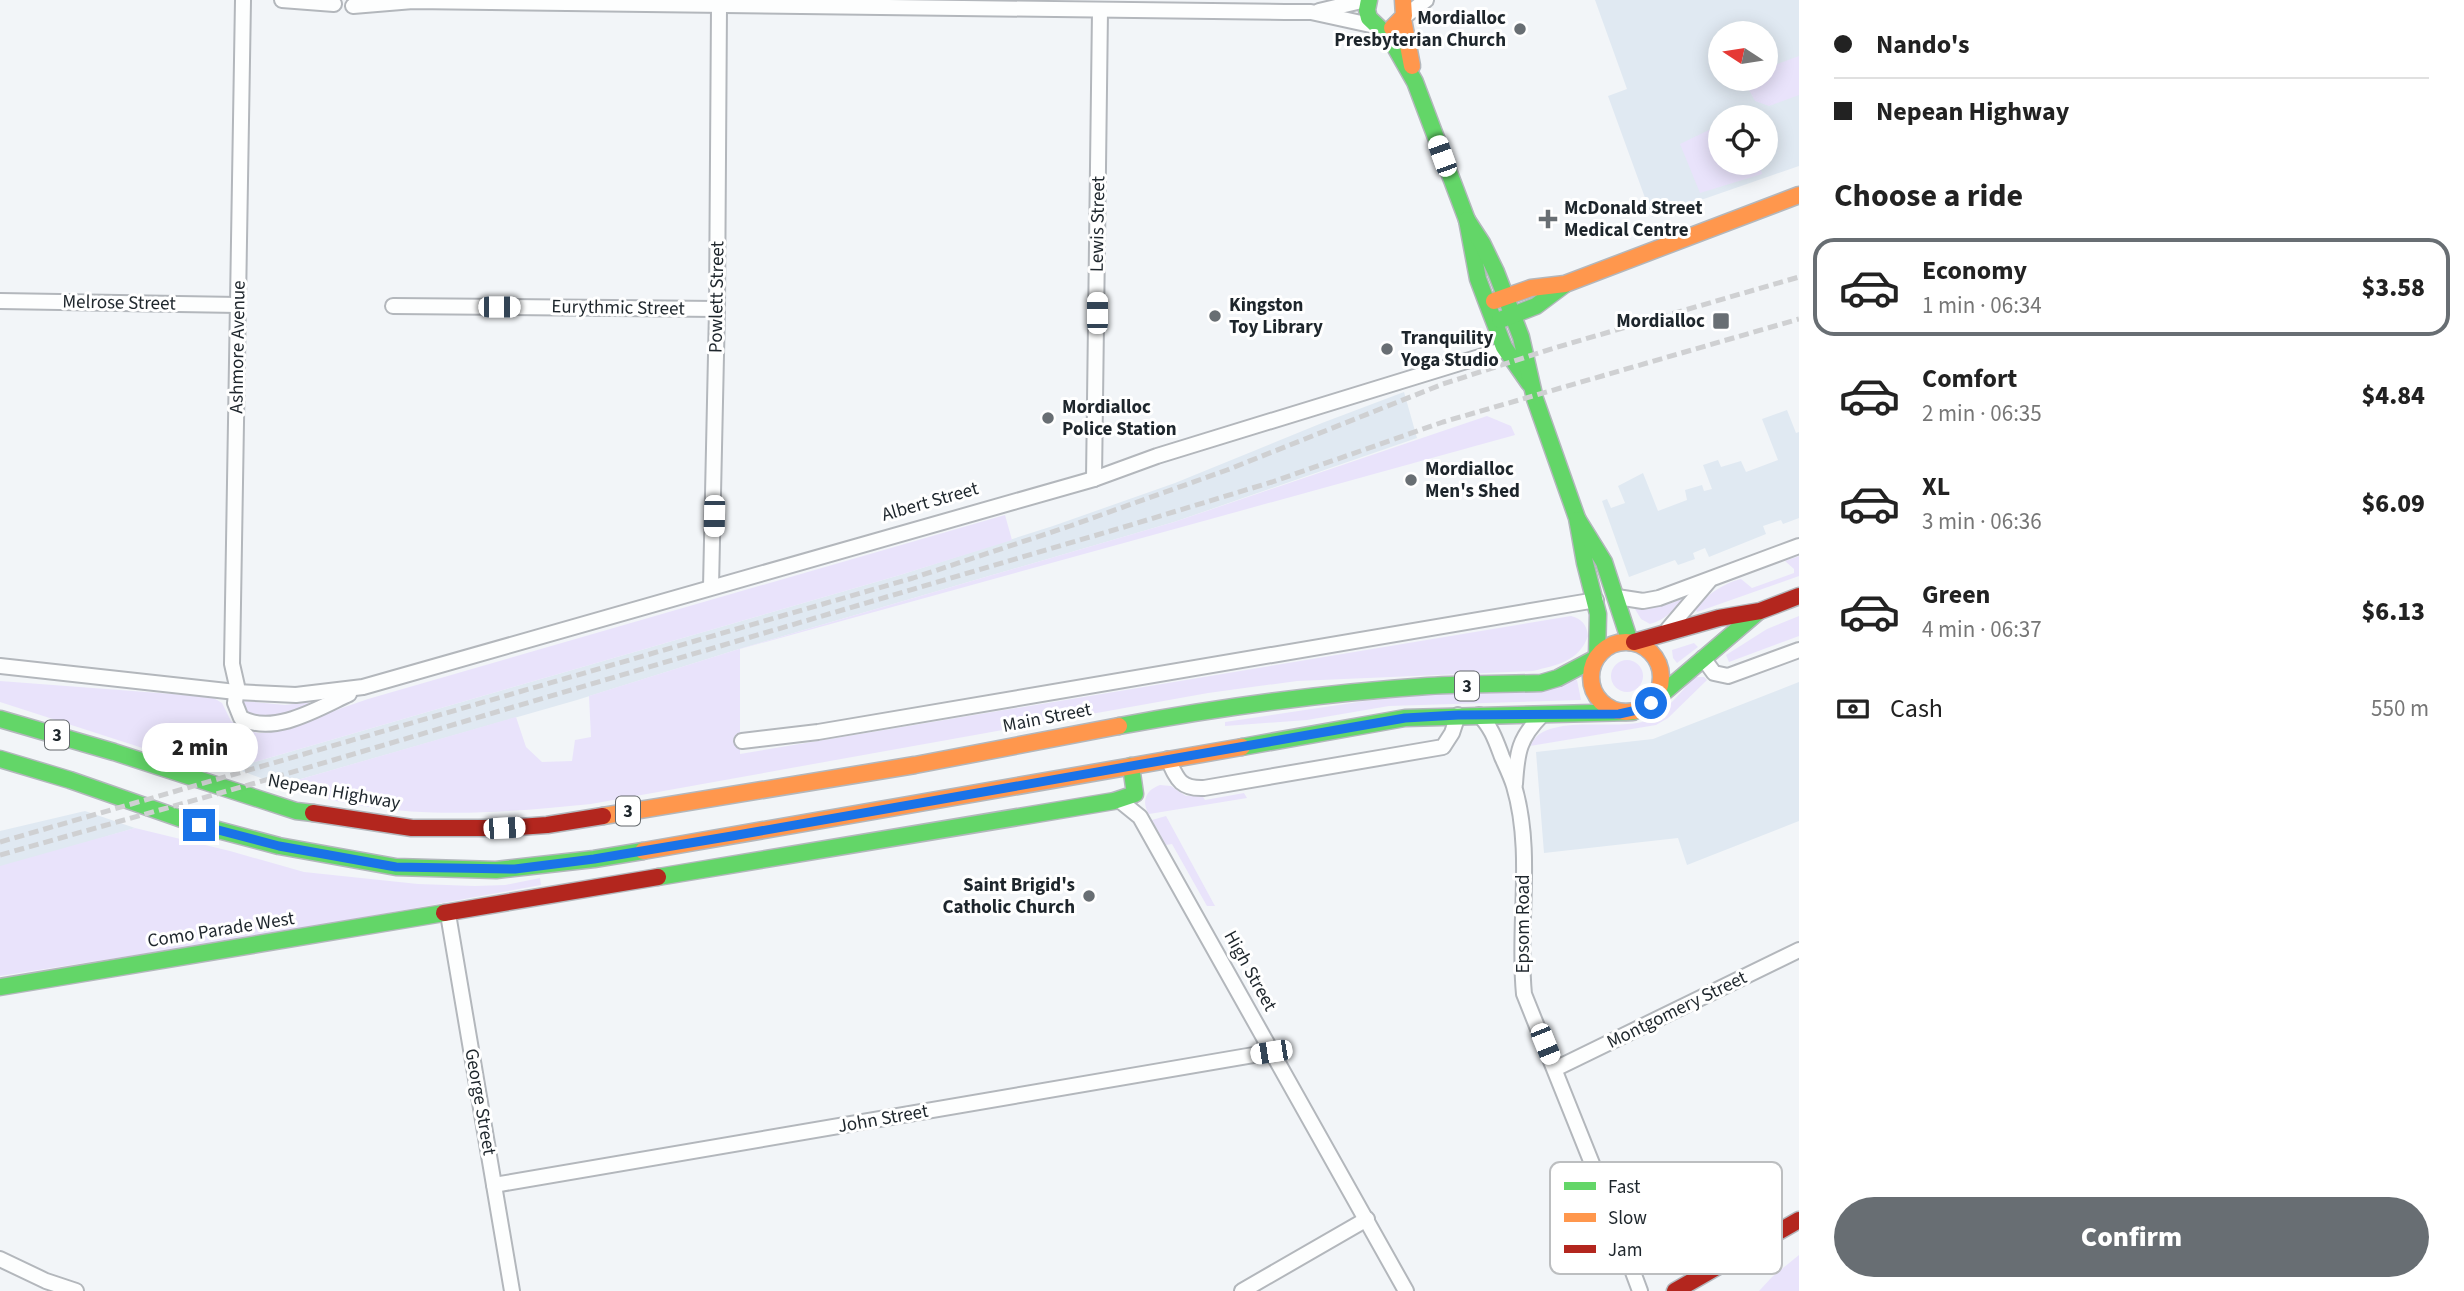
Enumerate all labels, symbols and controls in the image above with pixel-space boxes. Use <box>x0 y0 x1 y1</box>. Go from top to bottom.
place label: Mordialloc Presbyterian Church <box>1334 5 1506 54</box>
marker: Mordialloc Presbyterian Church <box>1512 21 1528 37</box>
north arrow <box>1708 21 1778 91</box>
map controls <box>1708 21 1778 175</box>
text: Nando's <box>1876 26 1970 63</box>
text: Nepean Highway <box>1876 93 2069 130</box>
button: locate <box>1708 105 1778 175</box>
car <box>1425 133 1460 179</box>
text: Choose a ride <box>1834 173 2023 219</box>
street label: Lewis Street <box>1084 175 1112 272</box>
place label: McDonald Street Medical Centre <box>1564 195 1702 244</box>
marker: McDonald Street Medical Centre <box>1538 209 1558 229</box>
street label: Powlett Street <box>703 240 731 353</box>
text: Economy <box>1922 252 2027 289</box>
icon: car <box>1838 256 1901 319</box>
text: $3.58 <box>2361 269 2425 306</box>
street label: Ashmore Avenue <box>223 280 253 414</box>
street label: Melrose Street <box>62 289 177 317</box>
text: 1 min · 06:34 <box>1922 289 2042 322</box>
car <box>1087 292 1108 334</box>
place label: Kingston Toy Library <box>1229 292 1323 341</box>
street label: Eurythmic Street <box>551 293 686 323</box>
car <box>479 297 521 318</box>
marker: Kingston Toy Library <box>1207 308 1223 324</box>
place label: Mordialloc <box>1616 308 1705 335</box>
marker: Mordialloc <box>1711 311 1731 331</box>
place label: Tranquility Yoga Studio <box>1400 325 1499 374</box>
marker: Tranquility Yoga Studio <box>1379 341 1395 357</box>
text: Comfort <box>1922 360 2017 397</box>
icon: car <box>1838 364 1901 427</box>
text: $4.84 <box>2361 377 2425 414</box>
place label: Mordialloc Police Station <box>1062 394 1177 443</box>
text: 2 min · 06:35 <box>1922 397 2042 430</box>
marker: Mordialloc Police Station <box>1040 410 1056 426</box>
place label: Mordialloc Men's Shed <box>1425 456 1520 505</box>
text: XL <box>1922 468 1950 505</box>
marker: Mordialloc Men's Shed <box>1403 472 1419 488</box>
icon: car <box>1838 472 1901 535</box>
street label: Albert Street <box>878 475 982 529</box>
text: $6.09 <box>2361 485 2425 522</box>
car <box>704 495 725 537</box>
text: 3 min · 06:36 <box>1922 505 2042 538</box>
text: Green <box>1922 576 1990 613</box>
icon: car <box>1838 580 1901 643</box>
text: $6.13 <box>2361 593 2425 630</box>
text: 4 min · 06:37 <box>1922 613 2042 646</box>
road number: 3 <box>1455 672 1479 700</box>
route start <box>1635 687 1667 719</box>
icon: cash <box>1834 690 1872 728</box>
text: Cash <box>1890 690 1943 727</box>
text: 550 m <box>2371 692 2429 725</box>
street label: Main Street <box>1000 696 1094 740</box>
road number: 3 <box>45 720 69 750</box>
callout: 2 min <box>141 724 257 772</box>
text: 2 min <box>172 731 228 764</box>
street label: Nepean Highway <box>266 767 402 817</box>
road number: 3 <box>616 796 640 826</box>
route end <box>183 809 215 841</box>
car <box>483 816 526 840</box>
place label: Saint Brigid's Catholic Church <box>942 872 1075 921</box>
street label: Epsom Road <box>1510 874 1537 974</box>
marker: Saint Brigid's Catholic Church <box>1081 888 1097 904</box>
street label: Como Parade West <box>146 905 297 955</box>
street label: High Street <box>1217 926 1284 1017</box>
street label: Montgomery Street <box>1602 964 1752 1056</box>
car <box>1528 1021 1563 1067</box>
car <box>1249 1038 1294 1066</box>
street label: George Street <box>457 1046 503 1158</box>
street label: John Street <box>836 1098 931 1140</box>
legend <box>1550 1162 1782 1274</box>
text: Fast <box>1608 1174 1641 1201</box>
button: Confirm <box>1834 1197 2429 1277</box>
text: Slow <box>1608 1205 1647 1232</box>
text: Jam <box>1608 1237 1642 1264</box>

